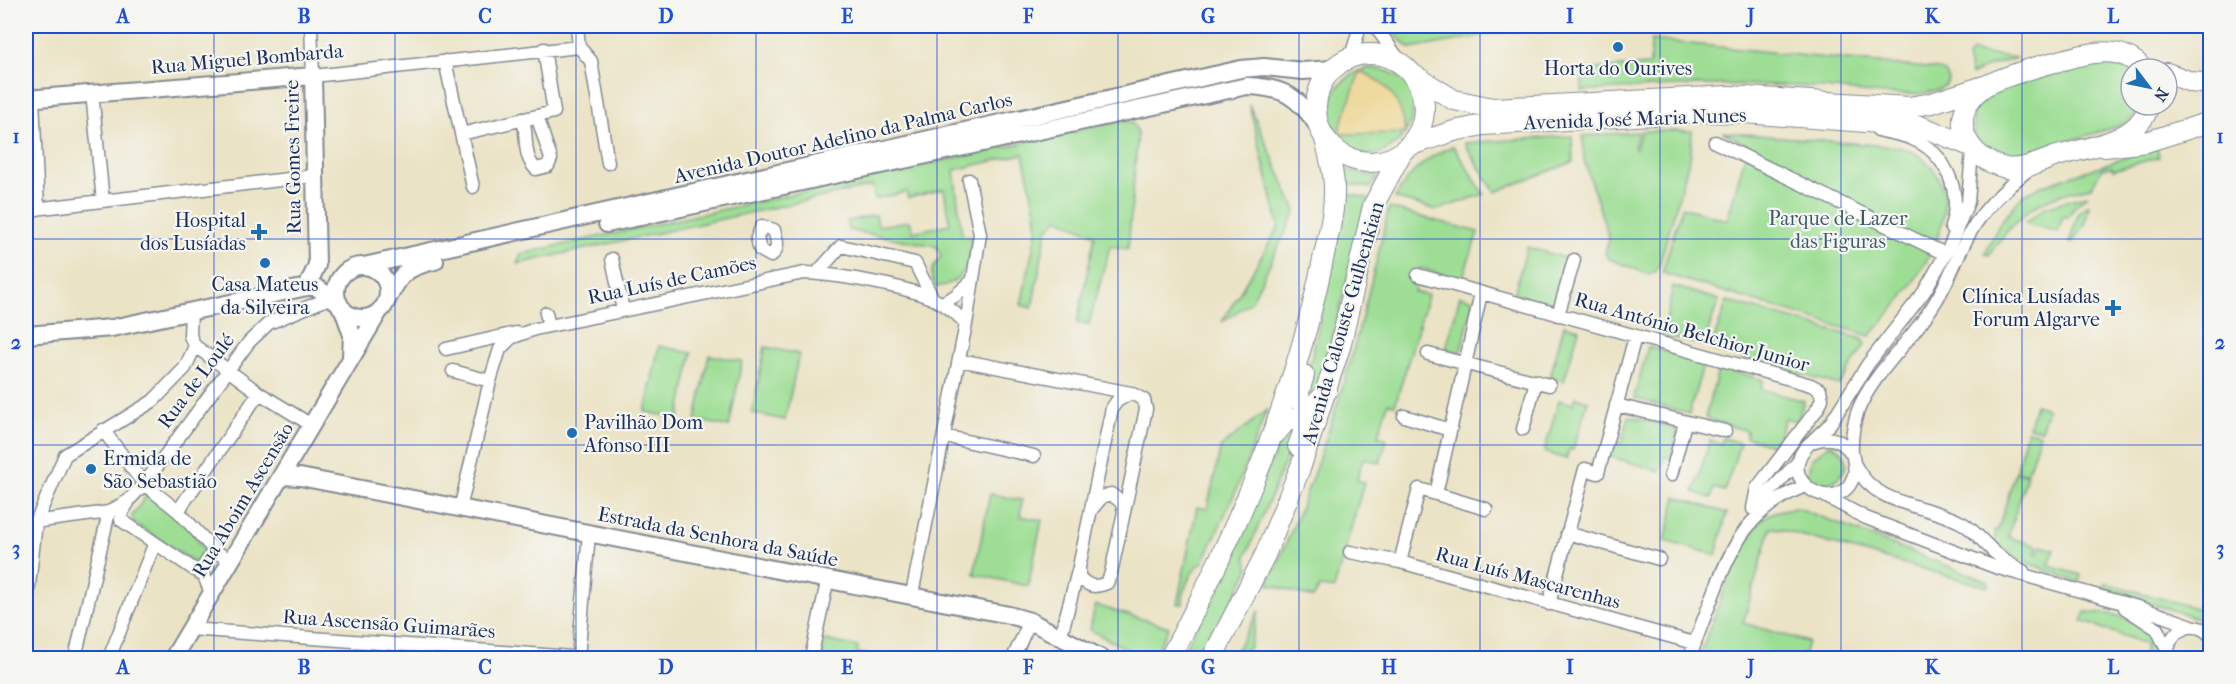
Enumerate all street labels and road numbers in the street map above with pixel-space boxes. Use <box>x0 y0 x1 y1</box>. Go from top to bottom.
street label: Rua Miguel Bombarda <box>150 39 345 79</box>
street label: Rua Gomes Freire <box>280 79 306 234</box>
street label: Avenida Doutor Adelino da Palma Carlos <box>671 88 1014 188</box>
street label: Avenida José Maria Nunes <box>1522 104 1747 134</box>
street label: Avenida Calouste Gulbenkian <box>1297 198 1389 448</box>
street label: Rua Luís de Camões <box>586 251 758 309</box>
street label: Rua António Belchior Junior <box>1572 287 1813 377</box>
street label: Rua de Loulé <box>153 329 239 433</box>
street label: Rua Aboim Ascensão <box>188 418 298 582</box>
street label: Estrada da Senhora da Saúde <box>596 502 840 572</box>
street label: Rua Luís Mascarenhas <box>1433 542 1623 614</box>
street label: Rua Ascensão Guimarães <box>282 605 496 643</box>

